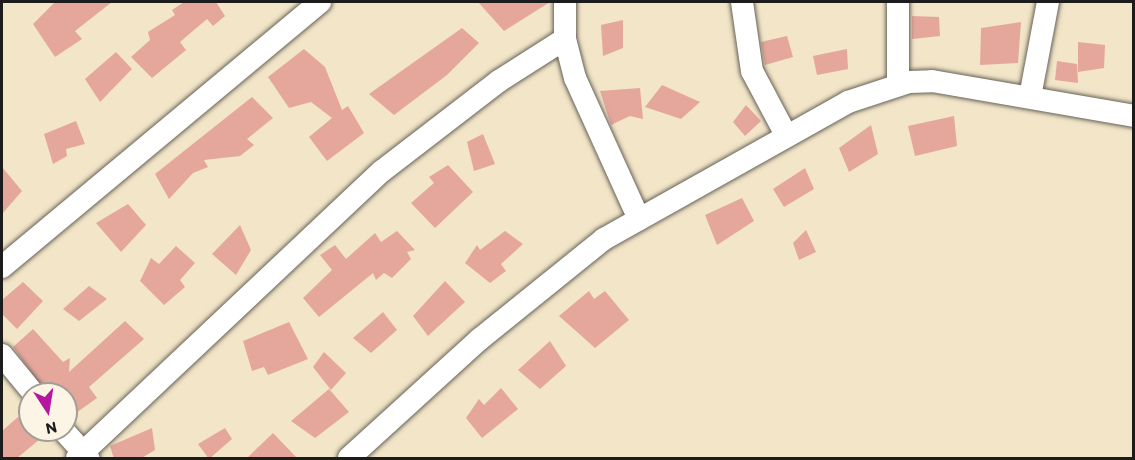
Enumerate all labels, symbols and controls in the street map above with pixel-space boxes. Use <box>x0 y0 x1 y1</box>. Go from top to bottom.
north arrow <box>18 382 78 442</box>
text: N <box>44 418 59 439</box>

